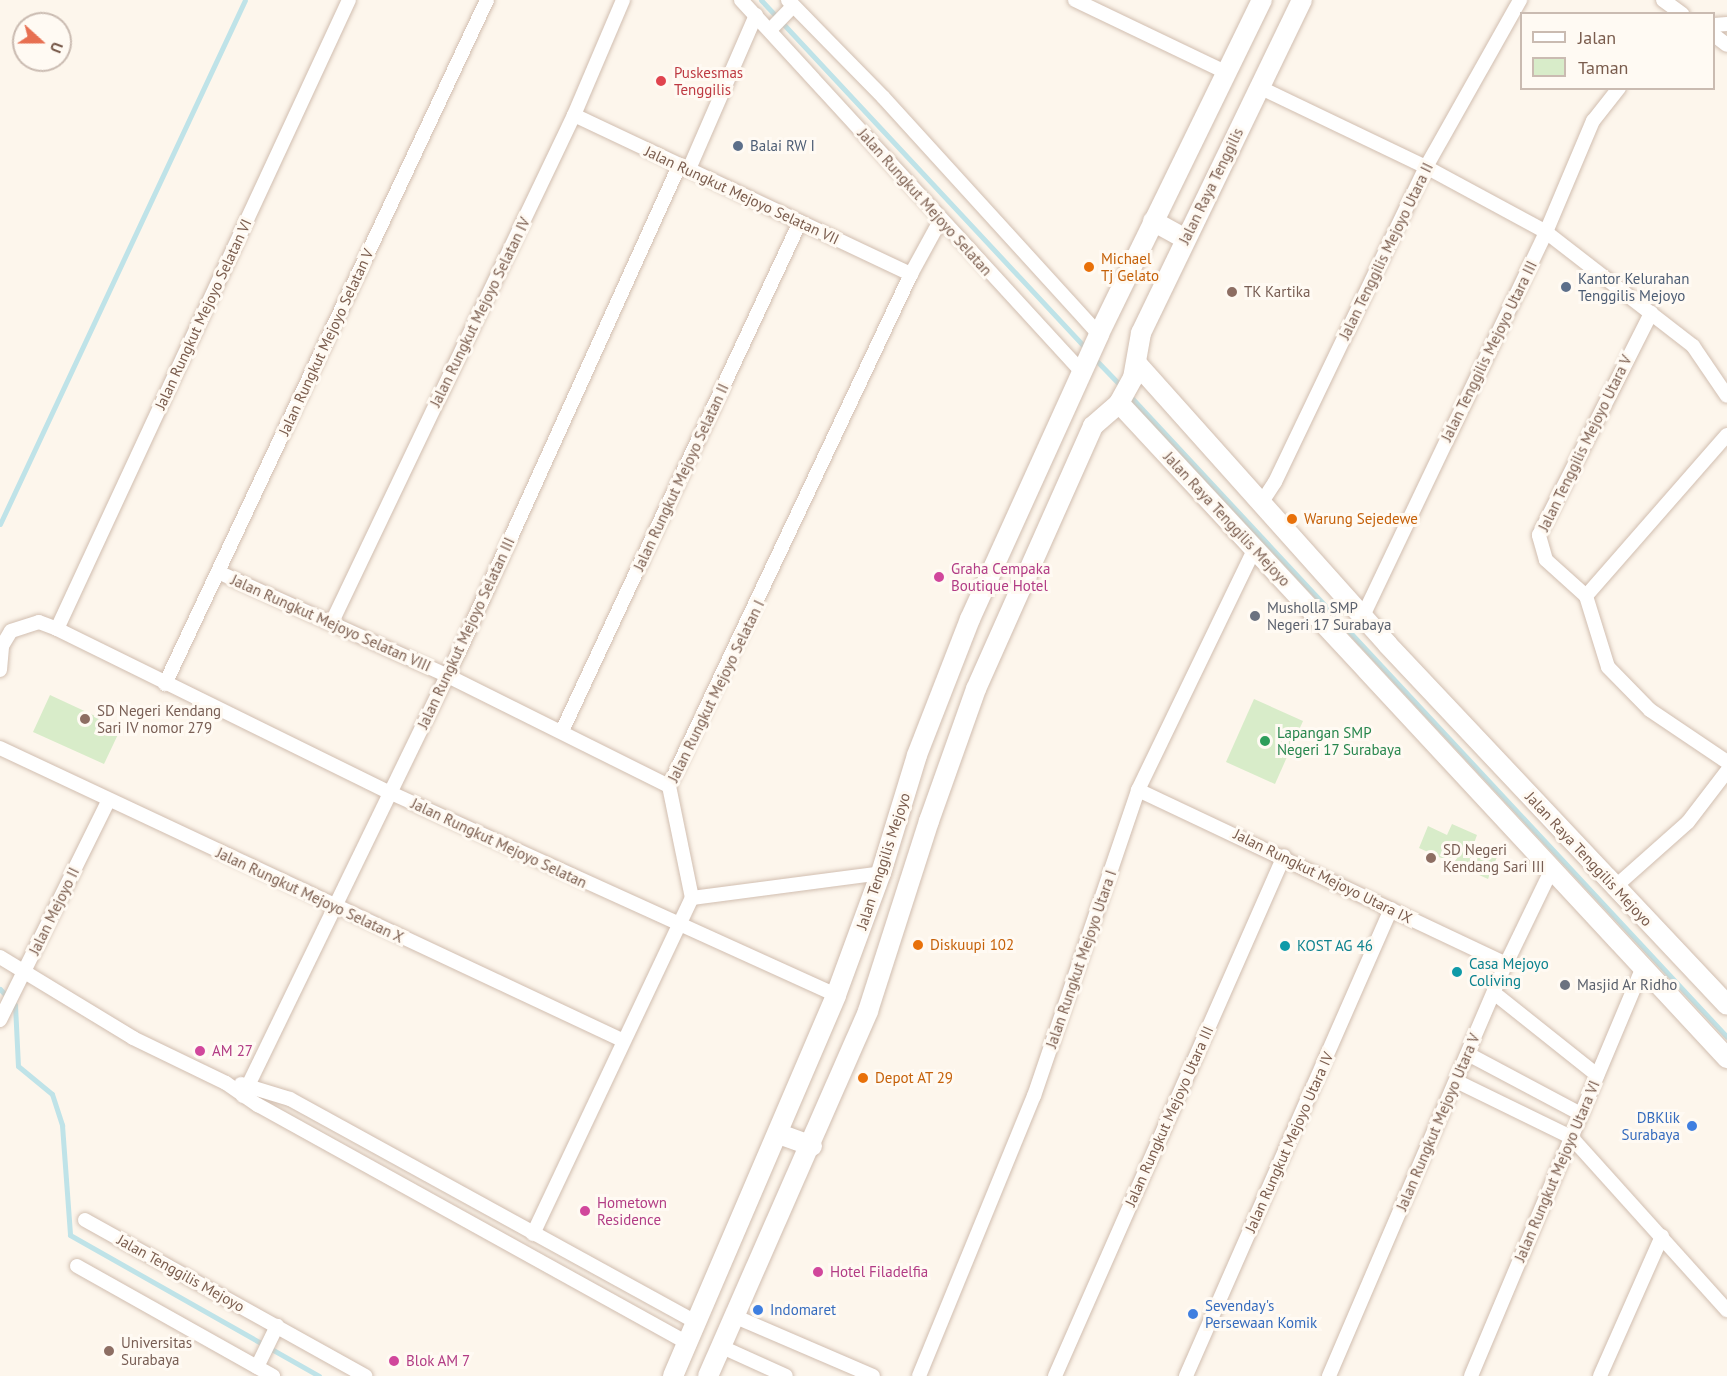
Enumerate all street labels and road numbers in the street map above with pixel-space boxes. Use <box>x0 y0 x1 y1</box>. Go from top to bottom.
street label: Jalan Rungkut Mejoyo Selatan <box>854 125 996 279</box>
street label: Jalan Raya Tenggilis <box>1175 125 1247 247</box>
street label: Jalan Rungkut Mejoyo Selatan VII <box>642 142 842 248</box>
street label: Jalan Tenggilis Mejoyo Utara II <box>1335 160 1437 342</box>
street label: Jalan Rungkut Mejoyo Selatan IV <box>426 214 534 410</box>
street label: Jalan Rungkut Mejoyo Selatan VI <box>151 216 255 412</box>
street label: Jalan Rungkut Mejoyo Selatan V <box>275 246 377 438</box>
street label: Jalan Tenggilis Mejoyo Utara III <box>1437 258 1541 444</box>
street label: Jalan Tenggilis Mejoyo Utara V <box>1534 352 1636 534</box>
street label: Jalan Rungkut Mejoyo Selatan II <box>630 381 732 573</box>
street label: Jalan Raya Tenggilis Mejoyo <box>1160 448 1294 590</box>
street label: Jalan Rungkut Mejoyo Selatan III <box>414 535 518 731</box>
street label: Jalan Rungkut Mejoyo Selatan VIII <box>228 571 434 675</box>
street label: Jalan Rungkut Mejoyo Selatan I <box>664 597 768 785</box>
street label: Jalan Raya Tenggilis Mejoyo <box>1522 788 1656 930</box>
street label: Jalan Tenggilis Mejoyo <box>852 790 914 932</box>
street label: Jalan Rungkut Mejoyo Selatan <box>408 794 590 892</box>
street label: Jalan Rungkut Mejoyo Utara IX <box>1231 825 1415 927</box>
street label: Jalan Rungkut Mejoyo Selatan X <box>213 844 407 946</box>
street label: Jalan Mejoyo II <box>25 864 83 958</box>
street label: Jalan Rungkut Mejoyo Utara I <box>1042 868 1120 1050</box>
street label: Jalan Rungkut Mejoyo Utara III <box>1121 1023 1217 1209</box>
street label: Jalan Rungkut Mejoyo Utara V <box>1392 1031 1484 1213</box>
street label: Jalan Rungkut Mejoyo Utara IV <box>1241 1049 1337 1235</box>
street label: Jalan Rungkut Mejoyo Utara VI <box>1511 1078 1603 1264</box>
street label: Jalan Tenggilis Mejoyo <box>114 1230 248 1316</box>

